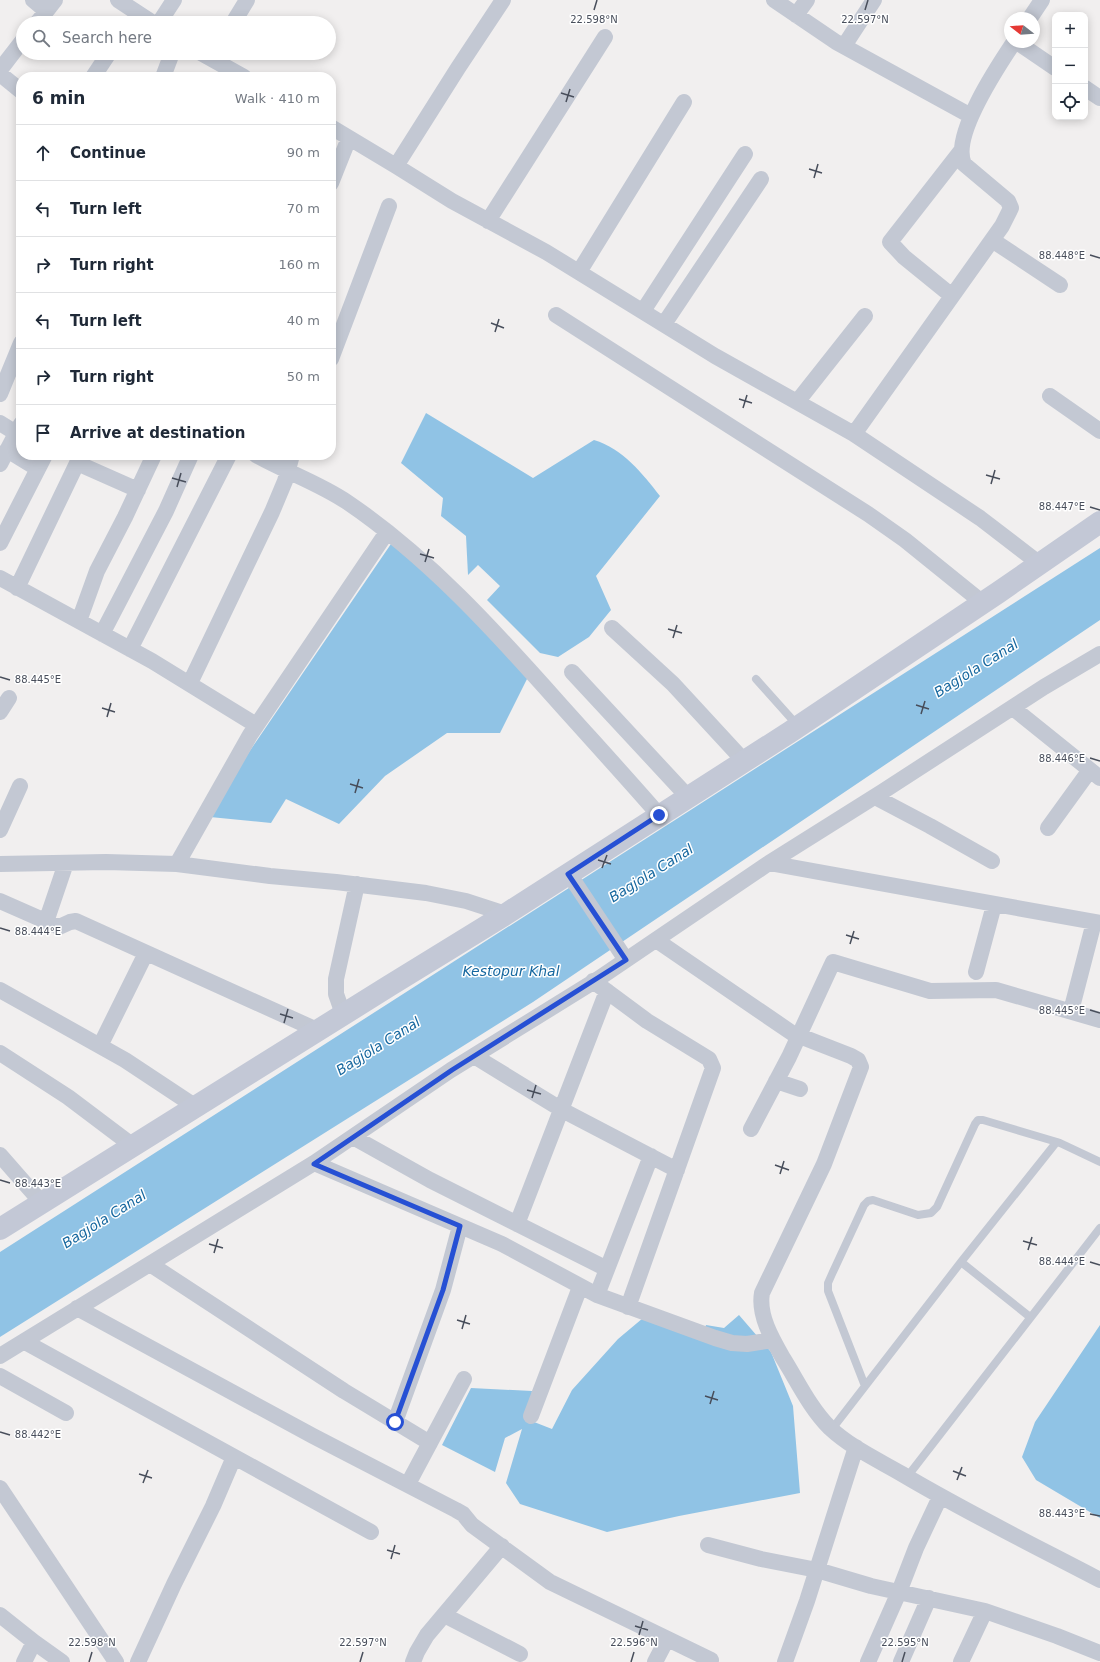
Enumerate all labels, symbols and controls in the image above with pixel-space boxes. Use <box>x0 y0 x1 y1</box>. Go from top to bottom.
north arrow <box>1004 12 1040 48</box>
map controls <box>1052 12 1088 120</box>
button: + <box>1052 12 1088 48</box>
text: 22.598°N <box>570 14 618 25</box>
text: 22.597°N <box>841 14 889 25</box>
search box <box>16 16 336 60</box>
icon: search <box>30 27 52 49</box>
text: Search here <box>62 29 152 47</box>
button: − <box>1052 48 1088 84</box>
button: locate <box>1052 84 1088 120</box>
text: 6 min <box>32 88 85 108</box>
text: Walk · 410 m <box>235 91 320 106</box>
icon: ahead <box>32 142 54 164</box>
text: Continue <box>70 144 146 162</box>
text: 90 m <box>287 145 320 160</box>
icon: left <box>32 198 54 220</box>
text: Turn left <box>70 200 142 218</box>
text: 70 m <box>287 201 320 216</box>
text: 88.448°E <box>1039 250 1085 261</box>
icon: right <box>32 254 54 276</box>
text: Turn right <box>70 256 154 274</box>
text: 160 m <box>278 257 320 272</box>
icon: left <box>32 310 54 332</box>
text: Turn left <box>70 312 142 330</box>
text: 40 m <box>287 313 320 328</box>
icon: right <box>32 366 54 388</box>
text: Turn right <box>70 368 154 386</box>
text: 50 m <box>287 369 320 384</box>
icon: arrive <box>32 422 54 444</box>
text: Arrive at destination <box>70 424 245 442</box>
text: 88.447°E <box>1039 501 1085 512</box>
water label: Bagjola Canal <box>931 636 1021 700</box>
text: 88.445°E <box>15 674 61 685</box>
text: 88.446°E <box>1039 753 1085 764</box>
route end <box>650 806 668 824</box>
water label: Bagjola Canal <box>606 841 696 905</box>
text: 88.444°E <box>15 926 61 937</box>
water label: Kestopur Khal <box>462 963 560 979</box>
text: 88.445°E <box>1039 1005 1085 1016</box>
water label: Bagjola Canal <box>333 1014 423 1078</box>
text: 88.443°E <box>15 1178 61 1189</box>
water label: Bagjola Canal <box>59 1187 149 1251</box>
text: 88.444°E <box>1039 1256 1085 1267</box>
route start <box>386 1413 404 1431</box>
text: 88.442°E <box>15 1429 61 1440</box>
text: 88.443°E <box>1039 1508 1085 1519</box>
text: 22.598°N <box>68 1637 116 1648</box>
text: 22.597°N <box>339 1637 387 1648</box>
text: 22.596°N <box>610 1637 658 1648</box>
text: 22.595°N <box>881 1637 929 1648</box>

